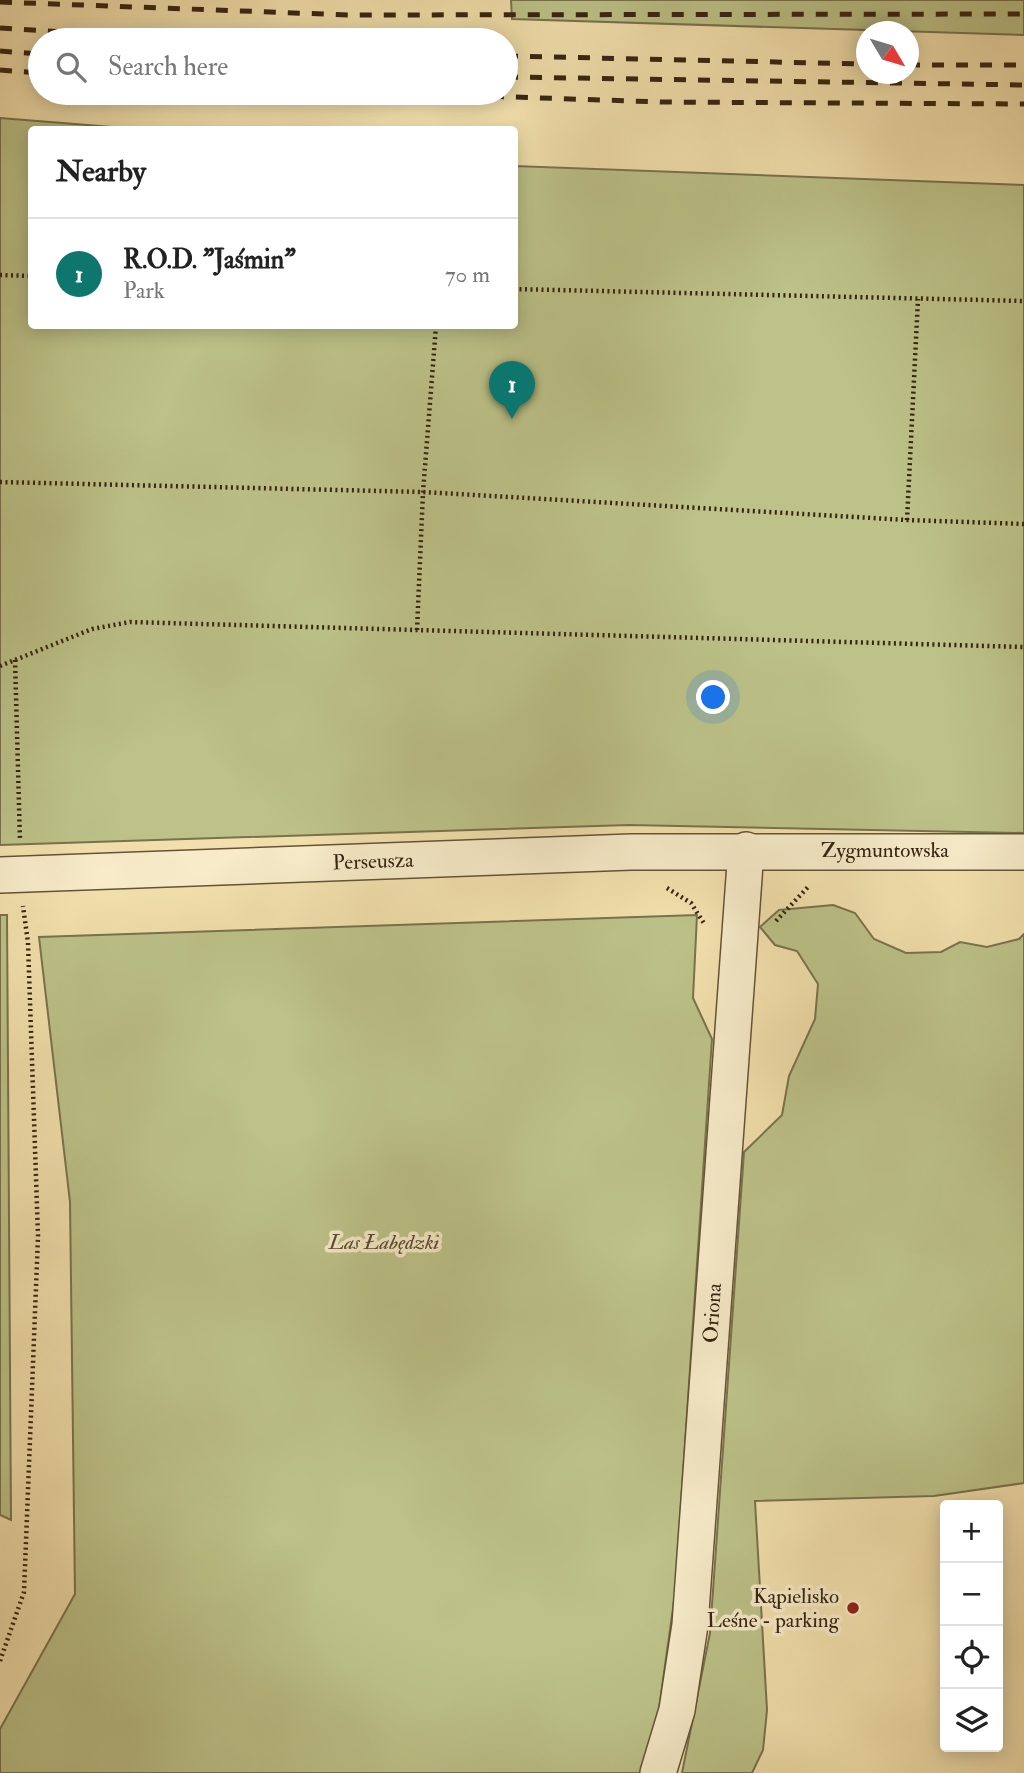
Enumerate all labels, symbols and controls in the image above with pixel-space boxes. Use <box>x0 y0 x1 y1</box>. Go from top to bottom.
north arrow <box>856 21 919 84</box>
search box <box>28 28 518 105</box>
icon: search <box>52 48 90 86</box>
text: Search here <box>108 51 228 83</box>
text: Nearby <box>56 153 146 190</box>
text: R.O.D. "Jaśmin" <box>123 244 296 276</box>
text: 1 <box>75 260 83 289</box>
text: 70 m <box>445 260 490 289</box>
text: Park <box>123 276 165 305</box>
pin: 1 <box>489 361 535 419</box>
your location <box>696 680 730 714</box>
street label: Zygmuntowska <box>821 837 949 864</box>
street label: Perseusza <box>332 847 414 876</box>
park label: Las Łabędzki <box>328 1229 440 1256</box>
street label: Oriona <box>697 1282 728 1344</box>
map controls <box>940 1500 1003 1752</box>
button: + <box>940 1500 1003 1563</box>
button: − <box>940 1563 1003 1626</box>
place label: Kąpielisko Leśne - parking <box>707 1583 840 1634</box>
marker: Kąpielisko Leśne - parking <box>845 1600 861 1616</box>
button: locate <box>940 1626 1003 1689</box>
button: layers <box>940 1689 1003 1752</box>

